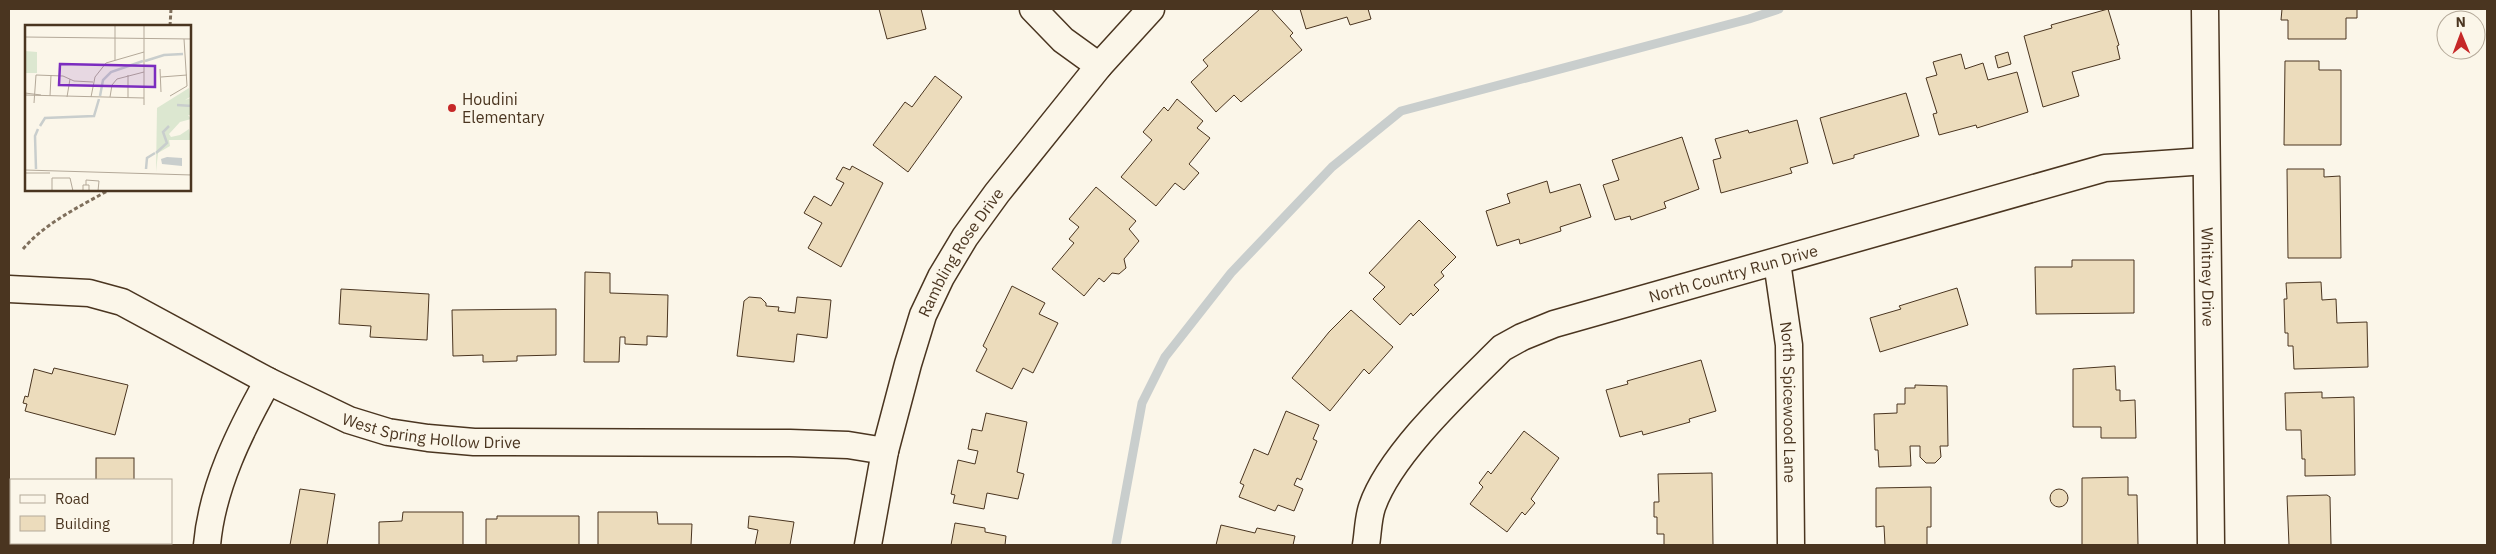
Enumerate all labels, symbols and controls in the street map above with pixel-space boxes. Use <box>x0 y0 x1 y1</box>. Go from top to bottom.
north arrow <box>2436 10 2486 60</box>
text: N <box>2456 13 2466 31</box>
inset map <box>25 25 191 191</box>
place label: Houdini Elementary <box>462 89 544 127</box>
marker: Houdini Elementary <box>446 102 458 114</box>
street label: Rambling Rose Drive <box>914 184 1008 320</box>
street label: Whitney Drive <box>2197 227 2219 327</box>
street label: North Country Run Drive <box>1646 240 1820 307</box>
street label: North Spicewood Lane <box>1776 320 1800 483</box>
street label: West Spring Hollow Drive <box>340 408 521 452</box>
legend <box>10 479 172 544</box>
text: Road <box>55 489 90 508</box>
text: Building <box>55 514 110 533</box>

